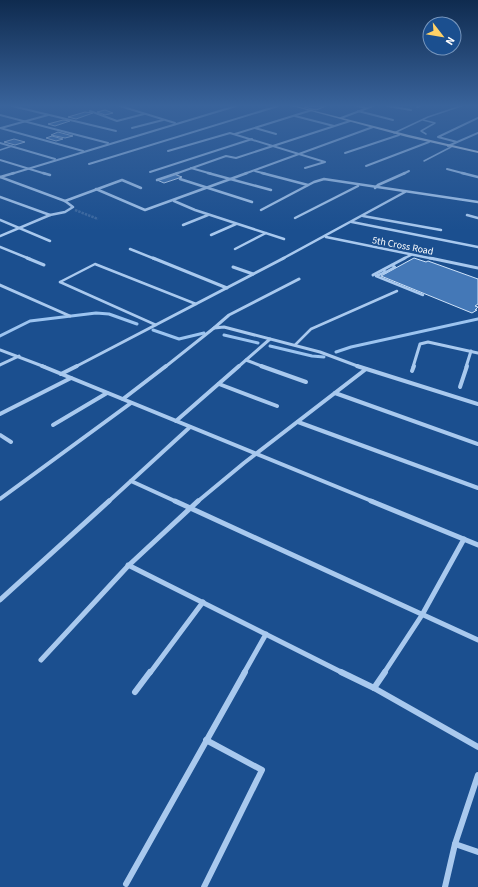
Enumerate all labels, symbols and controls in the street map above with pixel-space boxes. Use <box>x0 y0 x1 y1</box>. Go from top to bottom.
north arrow <box>422 16 462 56</box>
text: N <box>442 34 458 48</box>
street label: 5th Cross Road <box>371 233 435 259</box>

